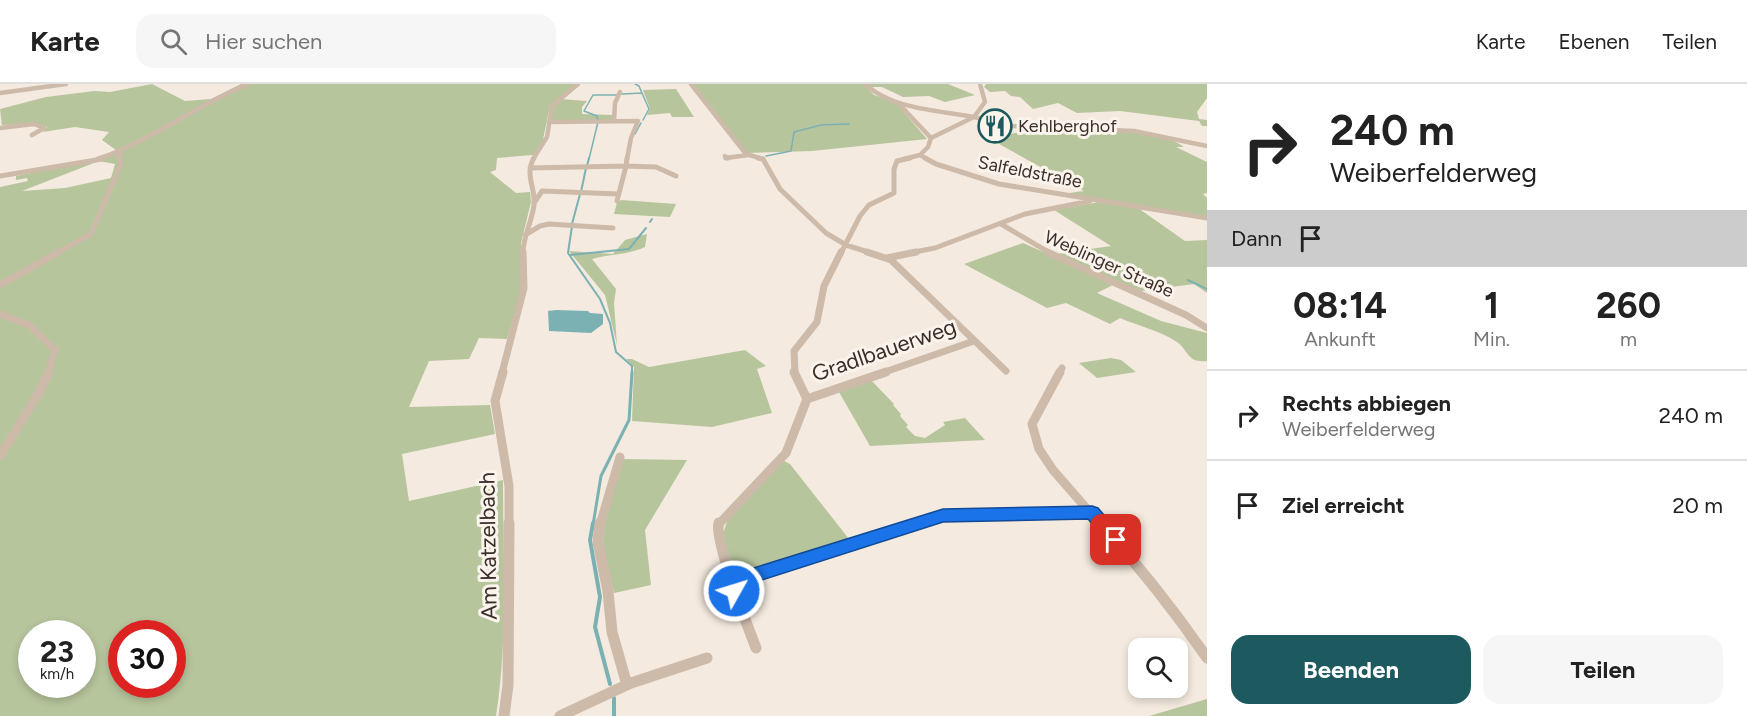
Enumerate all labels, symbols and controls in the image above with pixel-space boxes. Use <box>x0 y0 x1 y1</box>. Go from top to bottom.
search box <box>136 14 556 68</box>
text: Karte <box>30 24 100 58</box>
icon: search <box>157 25 190 58</box>
text: Hier suchen <box>205 28 322 55</box>
text: Karte <box>1476 29 1525 54</box>
text: Ebenen <box>1558 29 1630 54</box>
text: Teilen <box>1663 29 1717 54</box>
text: 240 m <box>1330 105 1455 156</box>
restaurant icon: Kehlberghof <box>977 108 1013 144</box>
icon: right <box>1231 108 1309 186</box>
place label: Kehlberghof <box>1018 115 1117 137</box>
street label: Salfeldstraße <box>976 151 1084 193</box>
text: Weiberfelderweg <box>1330 156 1537 189</box>
icon: arrive <box>1294 222 1327 255</box>
text: Dann <box>1231 225 1282 252</box>
street label: Weblinger Straße <box>1041 226 1177 302</box>
text: 08:14 <box>1293 284 1387 327</box>
text: 1 <box>1484 284 1499 327</box>
text: 260 <box>1596 284 1661 327</box>
street label: Gradlbauerweg <box>808 313 960 387</box>
text: Ankunft <box>1304 327 1376 351</box>
text: Min. <box>1473 327 1510 351</box>
text: m <box>1620 327 1637 351</box>
text: Rechts abbiegen <box>1282 390 1451 417</box>
icon: right <box>1231 399 1264 432</box>
text: 240 m <box>1659 402 1723 429</box>
text: Weiberfelderweg <box>1282 417 1436 441</box>
street label: Am Katzelbach <box>473 472 503 620</box>
icon: arrive <box>1231 489 1264 522</box>
text: Ziel erreicht <box>1282 492 1405 519</box>
text: 20 m <box>1672 492 1723 519</box>
pin <box>1090 514 1141 565</box>
icon: arrive <box>1099 523 1132 556</box>
position arrow <box>702 559 766 623</box>
speed limit sign: 30 <box>108 620 186 698</box>
text: 23 <box>40 633 74 670</box>
button: Beenden <box>1231 635 1471 704</box>
button: Teilen <box>1483 635 1723 704</box>
map controls <box>1128 638 1188 698</box>
button: search <box>1128 638 1188 698</box>
text: km/h <box>40 665 74 683</box>

